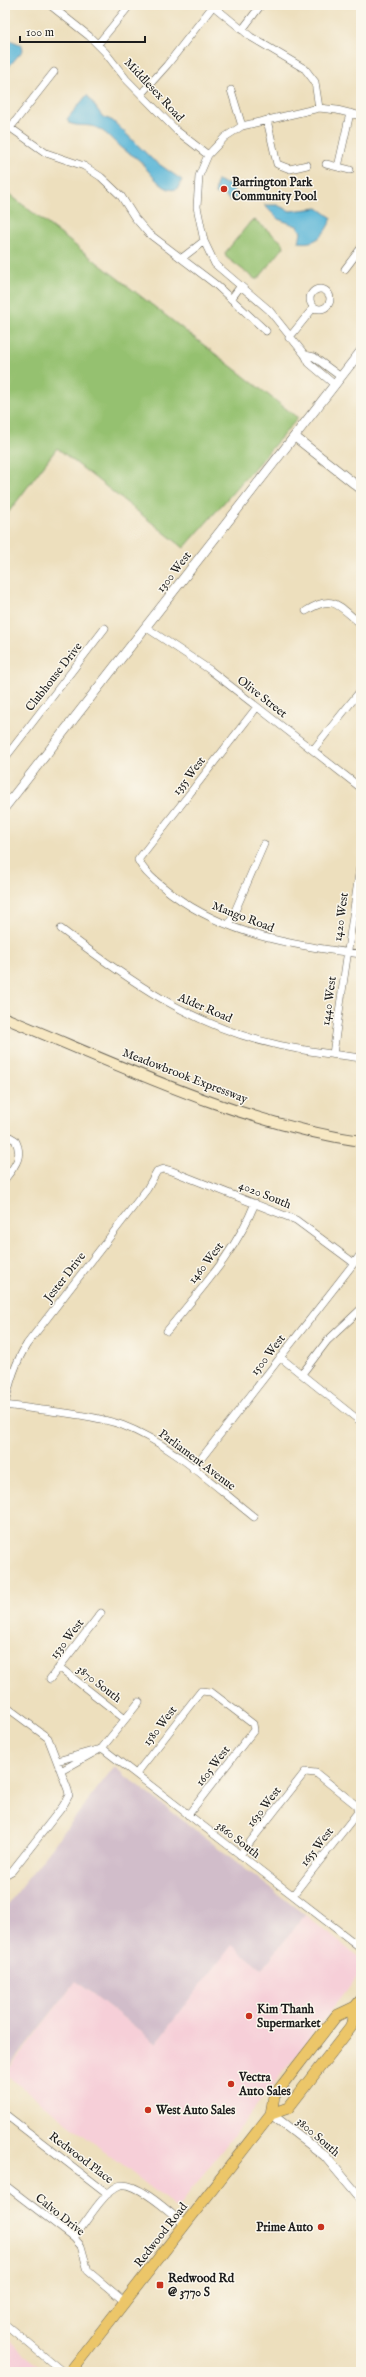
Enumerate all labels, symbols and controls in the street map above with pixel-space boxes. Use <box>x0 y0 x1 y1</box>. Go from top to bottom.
scale bar <box>20 18 145 44</box>
text: 100 m <box>26 25 54 40</box>
street label: Middlesex Road <box>121 55 188 125</box>
place label: Barrington Park Community Pool <box>232 175 318 205</box>
marker: Barrington Park Community Pool <box>219 184 229 194</box>
street label: 1300 West <box>153 548 195 596</box>
street label: Clubhouse Drive <box>22 639 86 715</box>
street label: Olive Street <box>234 673 290 721</box>
street label: 1355 West <box>169 754 209 798</box>
street label: 1420 West <box>330 892 352 942</box>
street label: Mango Road <box>210 898 277 936</box>
street label: 1440 West <box>318 975 340 1027</box>
street label: Alder Road <box>175 989 235 1026</box>
street label: Meadowbrook Expressway <box>120 1045 250 1108</box>
street label: 4020 South <box>237 1178 294 1213</box>
street label: 1460 West <box>185 1239 227 1287</box>
street label: Jester Drive <box>40 1249 90 1307</box>
street label: 1500 West <box>247 1332 289 1378</box>
street label: Parliament Avenue <box>155 1426 239 1494</box>
street label: 1530 West <box>47 1616 87 1662</box>
street label: 3870 South <box>74 1662 125 1706</box>
street label: 1580 West <box>140 1703 180 1749</box>
street label: 1605 West <box>193 1743 233 1789</box>
street label: 1630 West <box>244 1784 284 1830</box>
street label: 3860 South <box>213 1818 264 1862</box>
street label: 1655 West <box>297 1824 337 1870</box>
place label: Kim Thanh Supermarket <box>257 2002 321 2032</box>
marker: Kim Thanh Supermarket <box>244 2011 254 2021</box>
place label: Vectra Auto Sales <box>238 2070 292 2099</box>
marker: Vectra Auto Sales <box>226 2079 236 2089</box>
place label: West Auto Sales <box>155 2103 236 2118</box>
marker: West Auto Sales <box>143 2105 153 2115</box>
street label: 3800 South <box>293 2114 343 2160</box>
street label: Redwood Place <box>46 2129 117 2187</box>
street label: Calvo Drive <box>32 2191 88 2240</box>
street label: Redwood Road <box>131 2199 191 2270</box>
place label: Prime Auto <box>256 2220 314 2235</box>
marker: Prime Auto <box>316 2222 326 2232</box>
place label: Redwood Rd @ 3770 S <box>168 2271 235 2300</box>
marker: Redwood Rd @ 3770 S <box>155 2280 165 2290</box>

